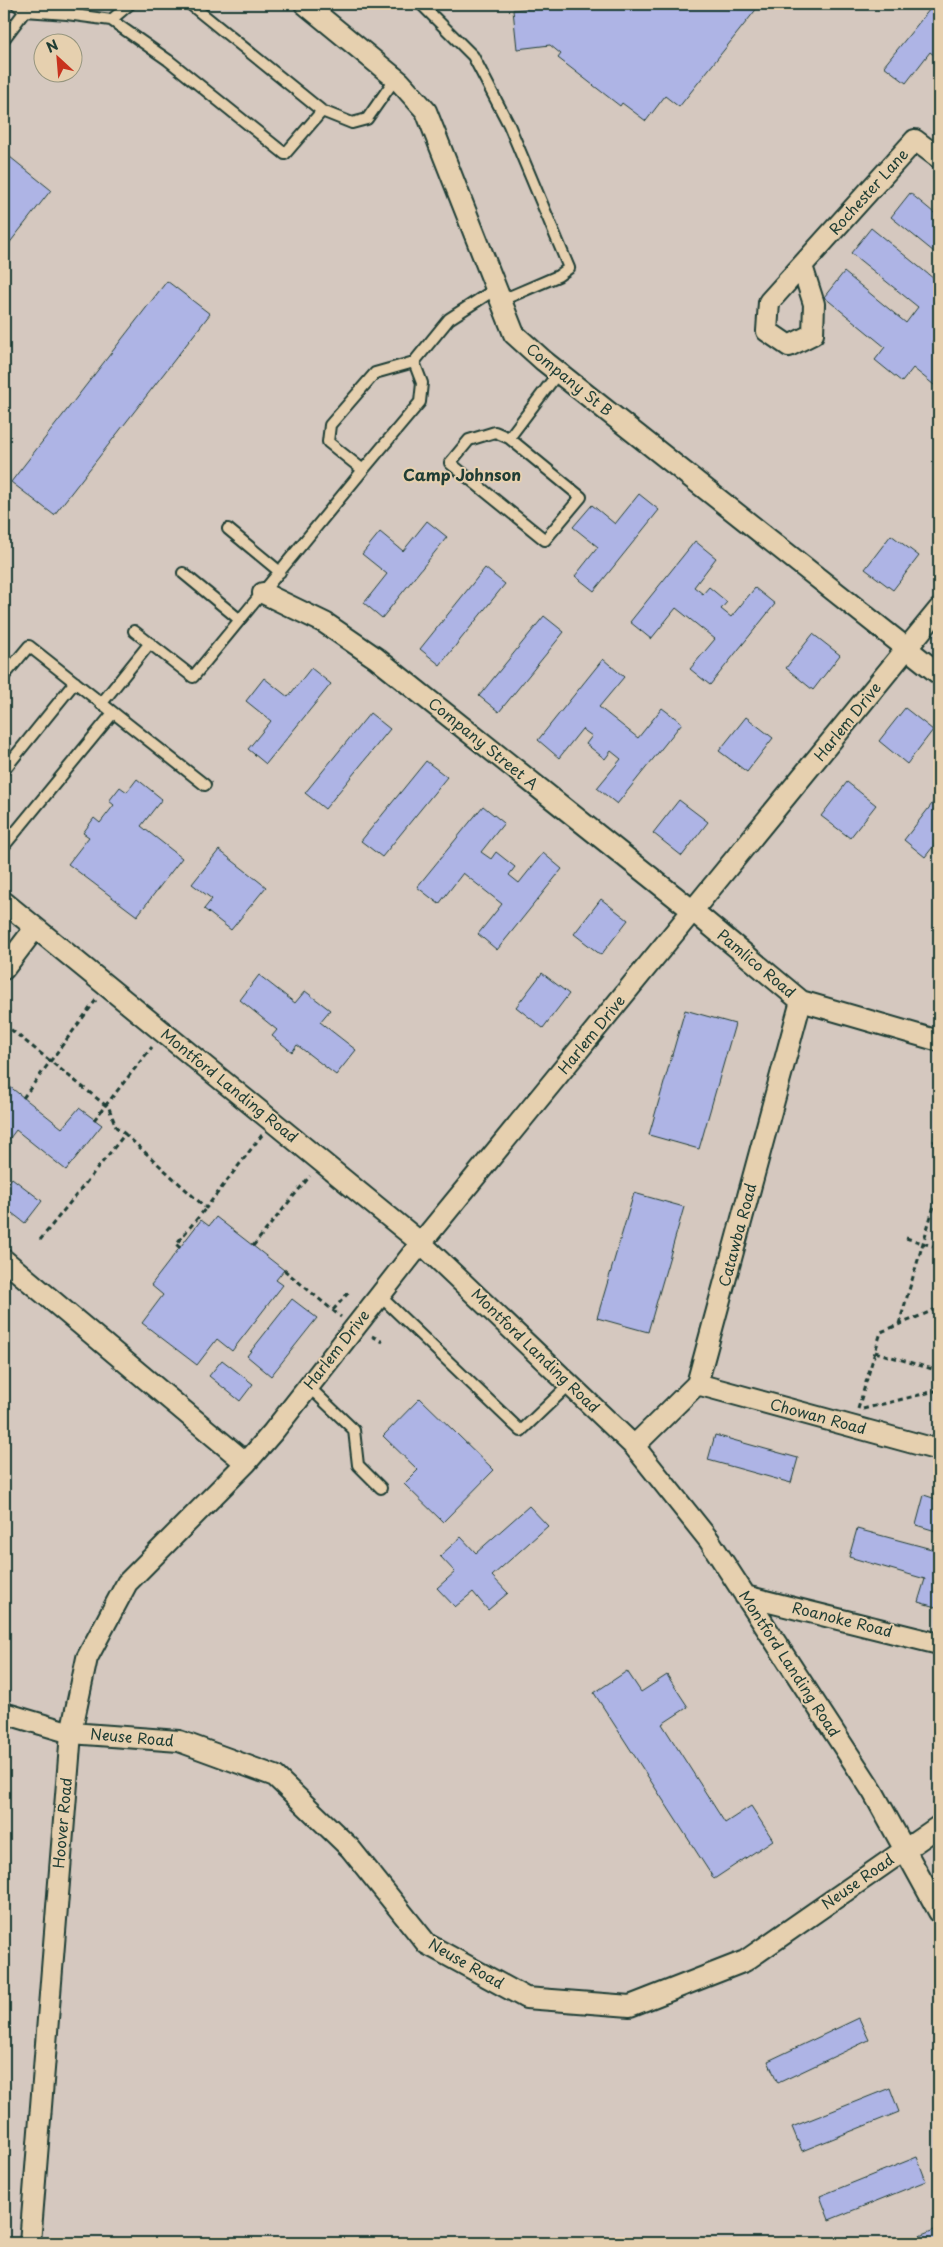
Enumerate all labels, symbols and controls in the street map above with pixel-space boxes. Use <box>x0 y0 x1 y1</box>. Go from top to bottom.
north arrow <box>32 32 82 82</box>
text: N <box>42 34 62 58</box>
street label: Rochester Lane <box>823 143 913 239</box>
street label: Company St B <box>522 337 618 421</box>
district label: Camp Johnson <box>403 462 521 486</box>
street label: Harlem Drive <box>808 677 886 766</box>
street label: Company Street A <box>424 691 544 795</box>
street label: Pamlico Road <box>713 923 801 1003</box>
street label: Harlem Drive <box>552 990 630 1079</box>
street label: Montford Landing Road <box>156 1022 304 1147</box>
street label: Catawba Road <box>712 1180 761 1289</box>
street label: Montford Landing Road <box>467 1282 605 1417</box>
street label: Harlem Drive <box>297 1304 374 1394</box>
street label: Chowan Road <box>768 1392 869 1439</box>
street label: Montford Landing Road <box>734 1585 846 1741</box>
street label: Roanoke Road <box>790 1595 895 1642</box>
street label: Neuse Road <box>89 1721 175 1752</box>
street label: Hoover Road <box>46 1776 77 1869</box>
street label: Neuse Road <box>816 1847 898 1914</box>
street label: Neuse Road <box>425 1932 509 1994</box>

